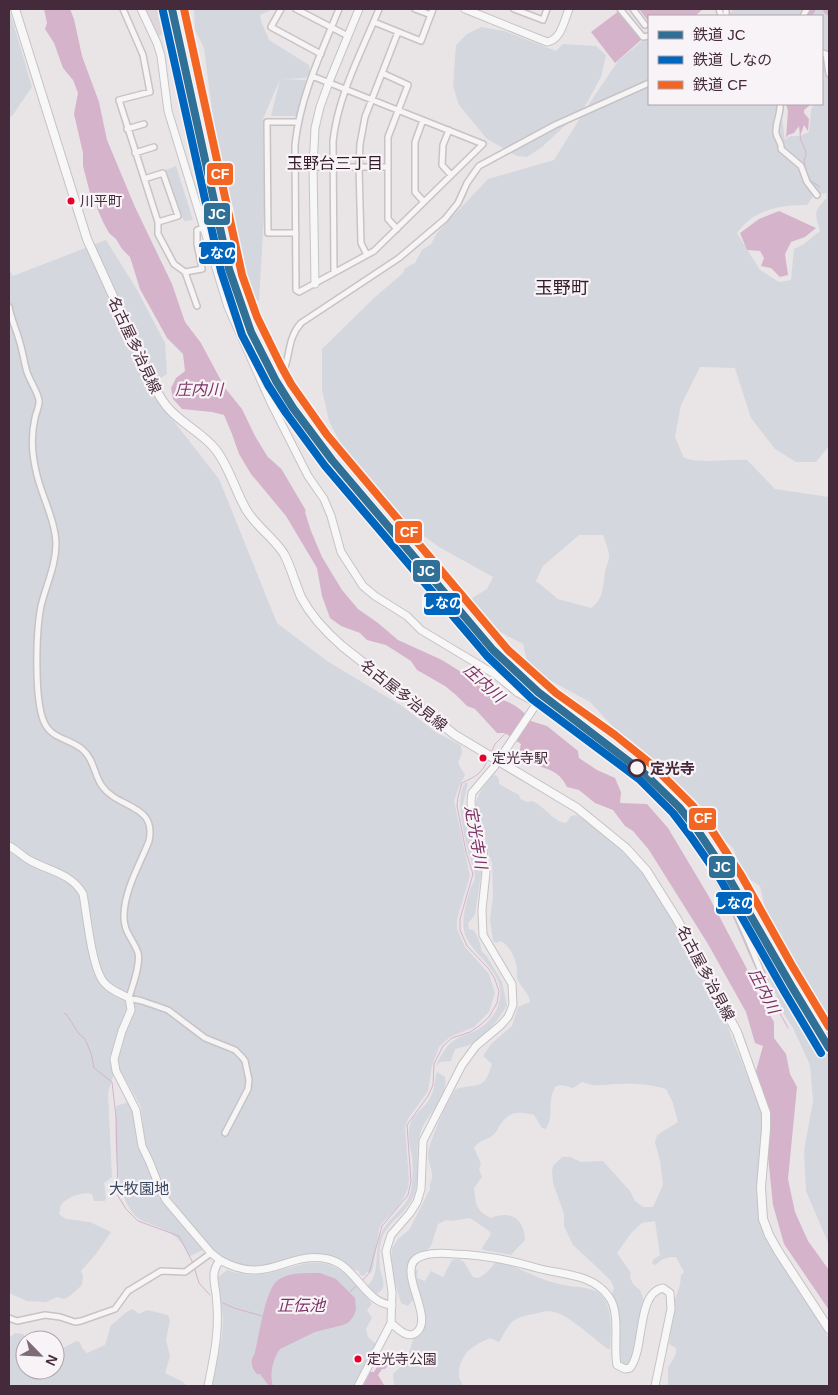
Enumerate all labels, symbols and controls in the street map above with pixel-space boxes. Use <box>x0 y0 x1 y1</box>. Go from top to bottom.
legend <box>648 15 823 105</box>
text: 鉄道 JC <box>693 26 746 43</box>
text: 鉄道 しなの <box>693 51 772 68</box>
text: 鉄道 CF <box>693 76 747 93</box>
district label: 玉野台三丁目 <box>287 155 383 172</box>
line badge: CF <box>206 162 234 186</box>
text: CF <box>211 166 230 182</box>
place label: 川平町 <box>80 193 122 209</box>
marker: 川平町 <box>66 196 76 206</box>
line badge: JC <box>203 202 231 226</box>
text: JC <box>208 206 226 222</box>
line badge: しなの <box>198 241 236 265</box>
text: しなの <box>196 245 238 261</box>
district label: 玉野町 <box>535 278 589 298</box>
street label: 名古屋多治見線 <box>105 294 165 396</box>
water label: 庄内川 <box>175 381 225 398</box>
line badge: CF <box>394 520 423 544</box>
text: CF <box>400 524 419 540</box>
line badge: JC <box>412 559 441 583</box>
text: JC <box>417 563 435 579</box>
line badge: しなの <box>423 592 461 616</box>
text: しなの <box>421 595 463 611</box>
street label: 名古屋多治見線 <box>357 656 451 734</box>
water label: 庄内川 <box>460 661 509 707</box>
place label: 定光寺駅 <box>492 750 548 766</box>
marker: 定光寺駅 <box>478 753 488 763</box>
marker: 定光寺 <box>628 759 646 777</box>
place label: 定光寺 <box>650 760 695 777</box>
water label: 定光寺川 <box>462 804 490 872</box>
line badge: CF <box>688 807 717 831</box>
text: CF <box>694 810 713 826</box>
line badge: JC <box>708 855 736 879</box>
text: JC <box>713 859 731 875</box>
line badge: しなの <box>715 891 753 915</box>
text: しなの <box>713 895 755 911</box>
street label: 名古屋多治見線 <box>674 923 738 1023</box>
water label: 庄内川 <box>746 966 783 1018</box>
park label: 大牧園地 <box>109 1180 169 1197</box>
water label: 正伝池 <box>277 1297 327 1314</box>
north arrow <box>15 1330 65 1380</box>
place label: 定光寺公園 <box>367 1351 437 1367</box>
text: N <box>43 1352 61 1368</box>
marker: 定光寺公園 <box>353 1354 363 1364</box>

